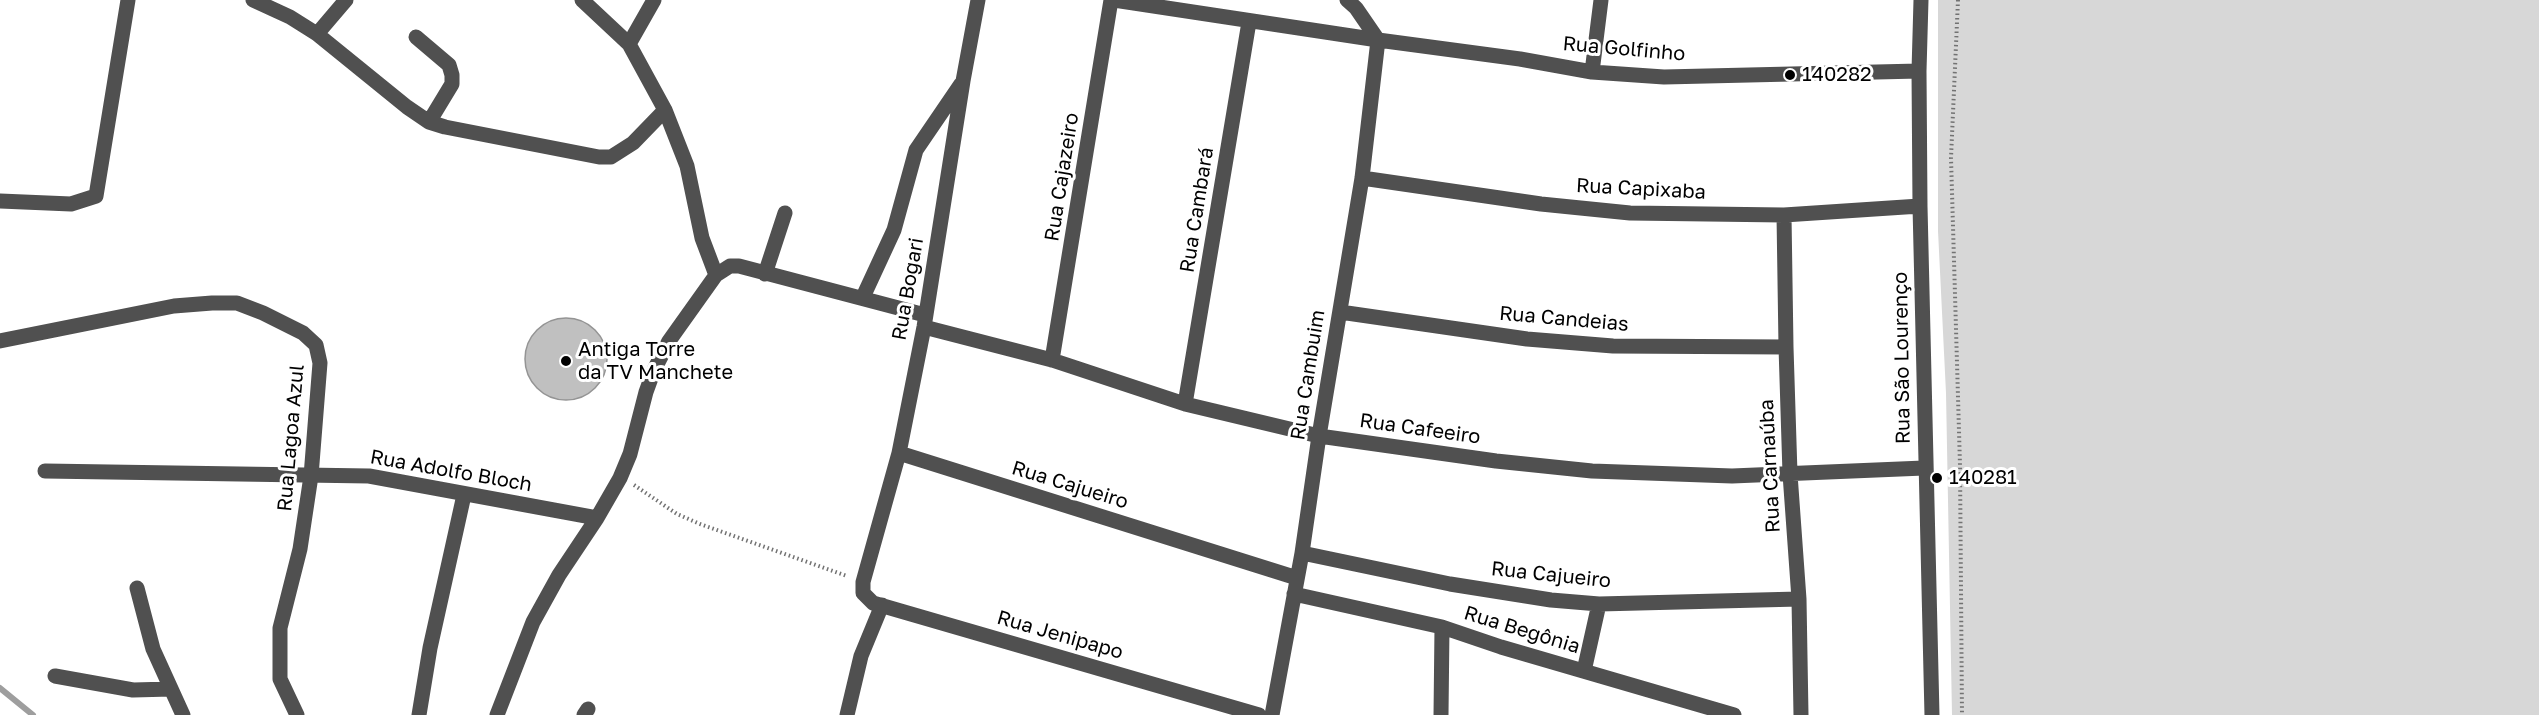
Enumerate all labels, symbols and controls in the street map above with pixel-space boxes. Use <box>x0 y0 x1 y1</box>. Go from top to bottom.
street label: Rua Golfinho <box>1562 32 1686 66</box>
place label: 140282 <box>1802 63 1872 87</box>
marker: 140282 <box>1783 68 1797 82</box>
street label: Rua Cajazeiro <box>1040 111 1084 243</box>
street label: Rua Cambará <box>1175 146 1219 274</box>
street label: Rua Capixaba <box>1576 174 1706 204</box>
street label: Rua Bogari <box>887 236 929 342</box>
street label: Rua São Lourenço <box>1888 272 1916 444</box>
street label: Rua Candeias <box>1498 301 1630 337</box>
street label: Rua Cambuim <box>1286 308 1330 442</box>
place label: Antiga Torre da TV Manchete <box>578 338 733 385</box>
marker: Antiga Torre da TV Manchete <box>559 354 573 368</box>
street label: Rua Lagoa Azul <box>273 364 309 512</box>
street label: Rua Carnaúba <box>1755 399 1785 533</box>
street label: Rua Cafeeiro <box>1358 409 1482 449</box>
street label: Rua Adolfo Bloch <box>368 445 534 497</box>
street label: Rua Cajueiro <box>1009 456 1131 514</box>
place label: 140281 <box>1949 466 2017 490</box>
marker: 140281 <box>1930 471 1944 485</box>
street label: Rua Cajueiro <box>1490 557 1612 593</box>
street label: Rua Begônia <box>1461 601 1583 659</box>
street label: Rua Jenipapo <box>994 606 1126 664</box>

